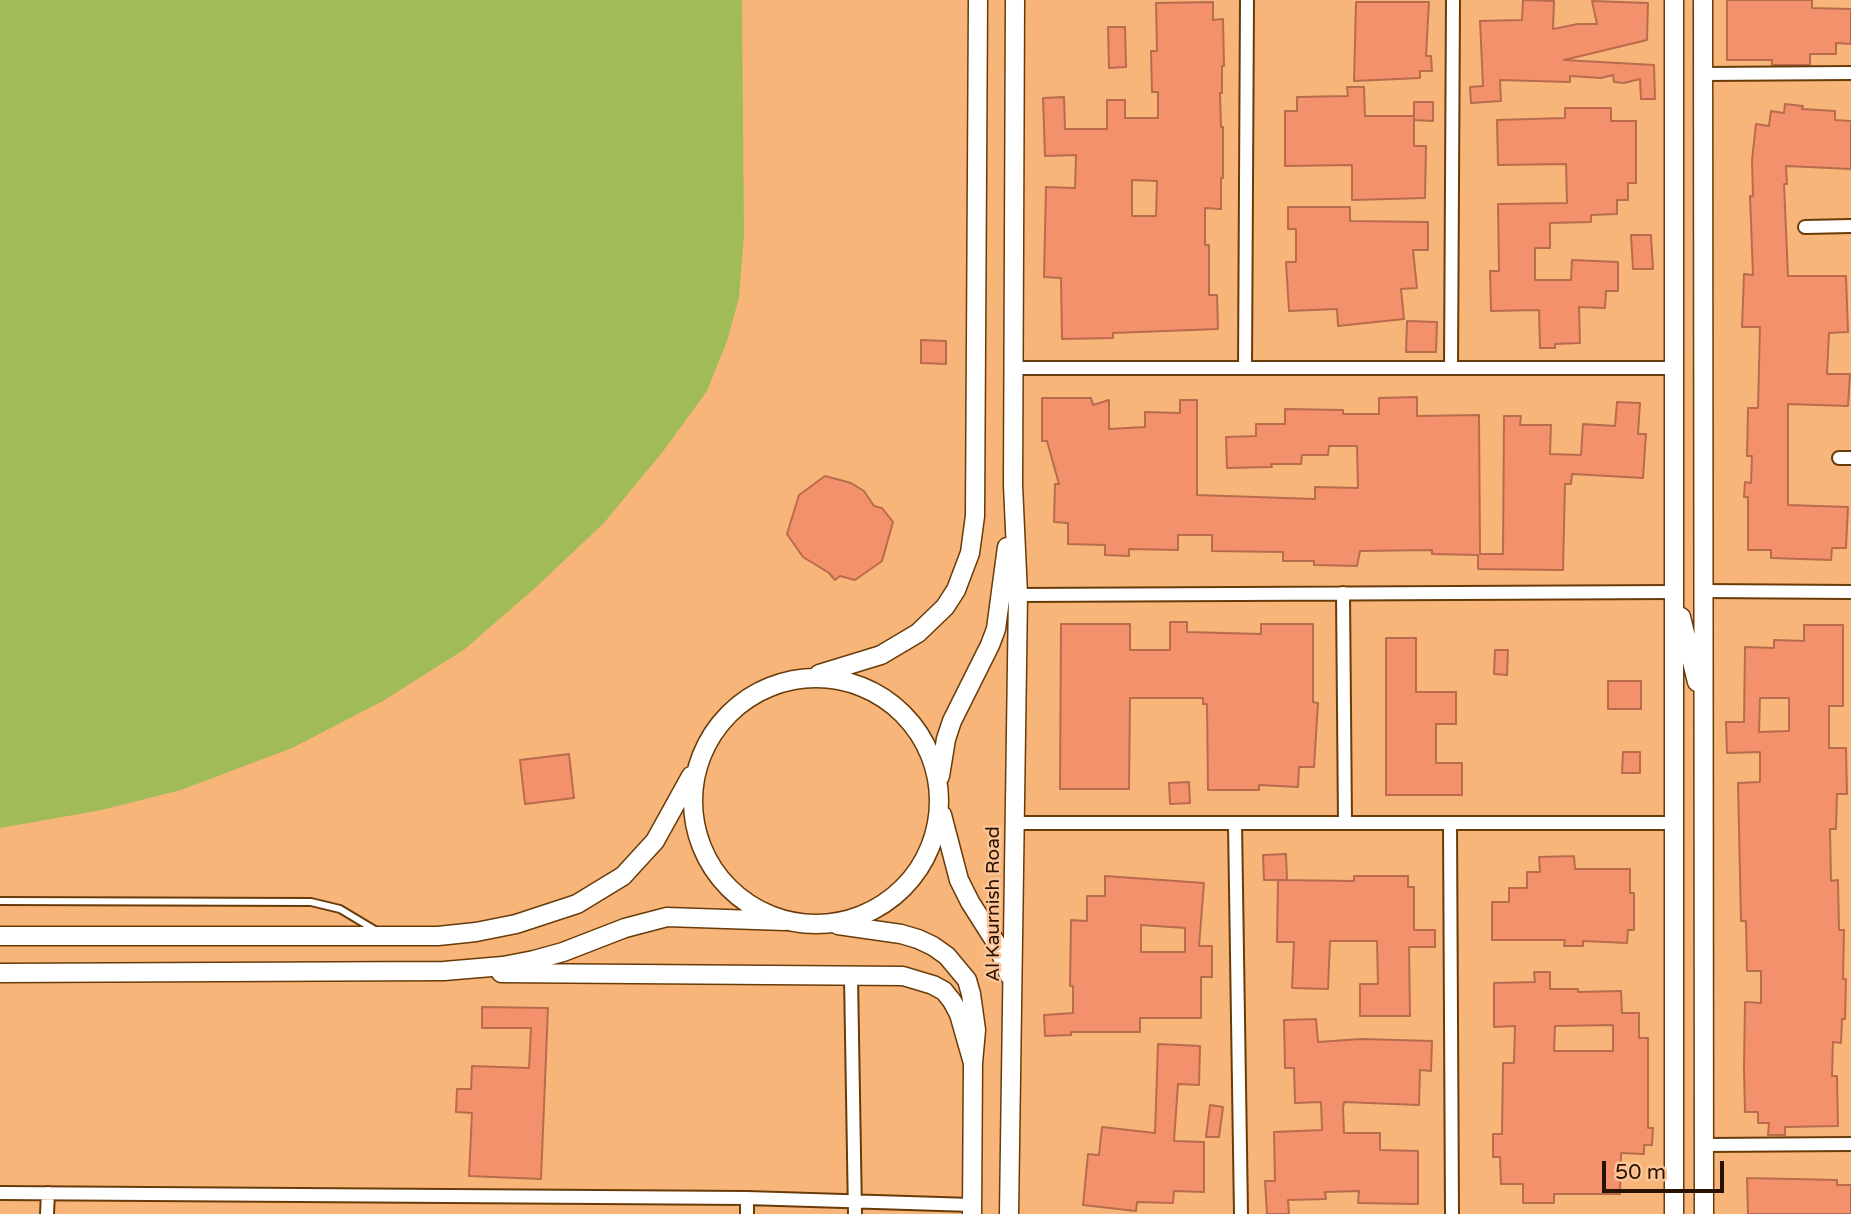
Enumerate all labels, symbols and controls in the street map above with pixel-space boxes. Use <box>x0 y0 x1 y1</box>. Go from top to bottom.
street label: Al Kaurnish Road <box>983 826 1005 982</box>
scale bar <box>1606 1148 1728 1192</box>
text: 50 m <box>1615 1160 1666 1185</box>

